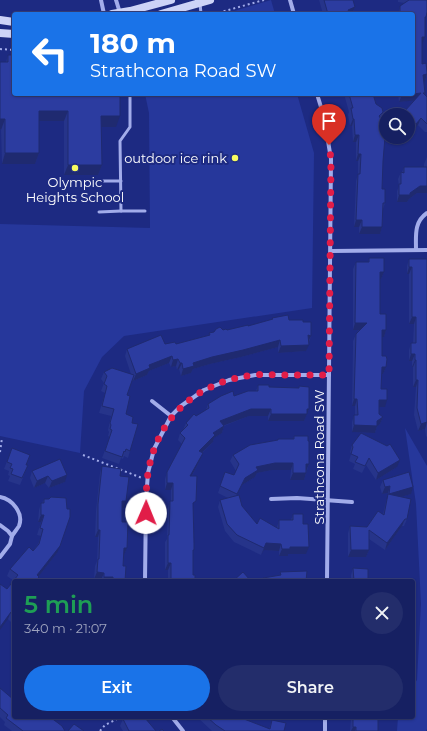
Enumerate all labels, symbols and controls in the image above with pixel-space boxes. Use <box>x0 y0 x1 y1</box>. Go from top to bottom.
text: 180 m <box>90 26 176 60</box>
icon: left <box>24 28 76 80</box>
text: Strathcona Road SW <box>90 60 277 82</box>
pin <box>312 104 346 145</box>
map controls <box>379 108 415 144</box>
button: search <box>379 108 415 144</box>
icon: arrive <box>318 110 340 132</box>
place label: outdoor ice rink <box>124 150 227 166</box>
marker: outdoor ice rink <box>230 153 240 163</box>
marker: Olympic Heights School <box>70 163 80 173</box>
place label: Olympic Heights School <box>26 174 124 205</box>
street label: Strathcona Road SW <box>311 390 327 524</box>
position arrow <box>125 492 167 534</box>
text: 5 min <box>24 590 93 619</box>
button: close <box>361 592 403 634</box>
text: 340 m · 21:07 <box>24 620 107 636</box>
button: Exit <box>24 665 210 711</box>
button: Share <box>218 665 403 711</box>

